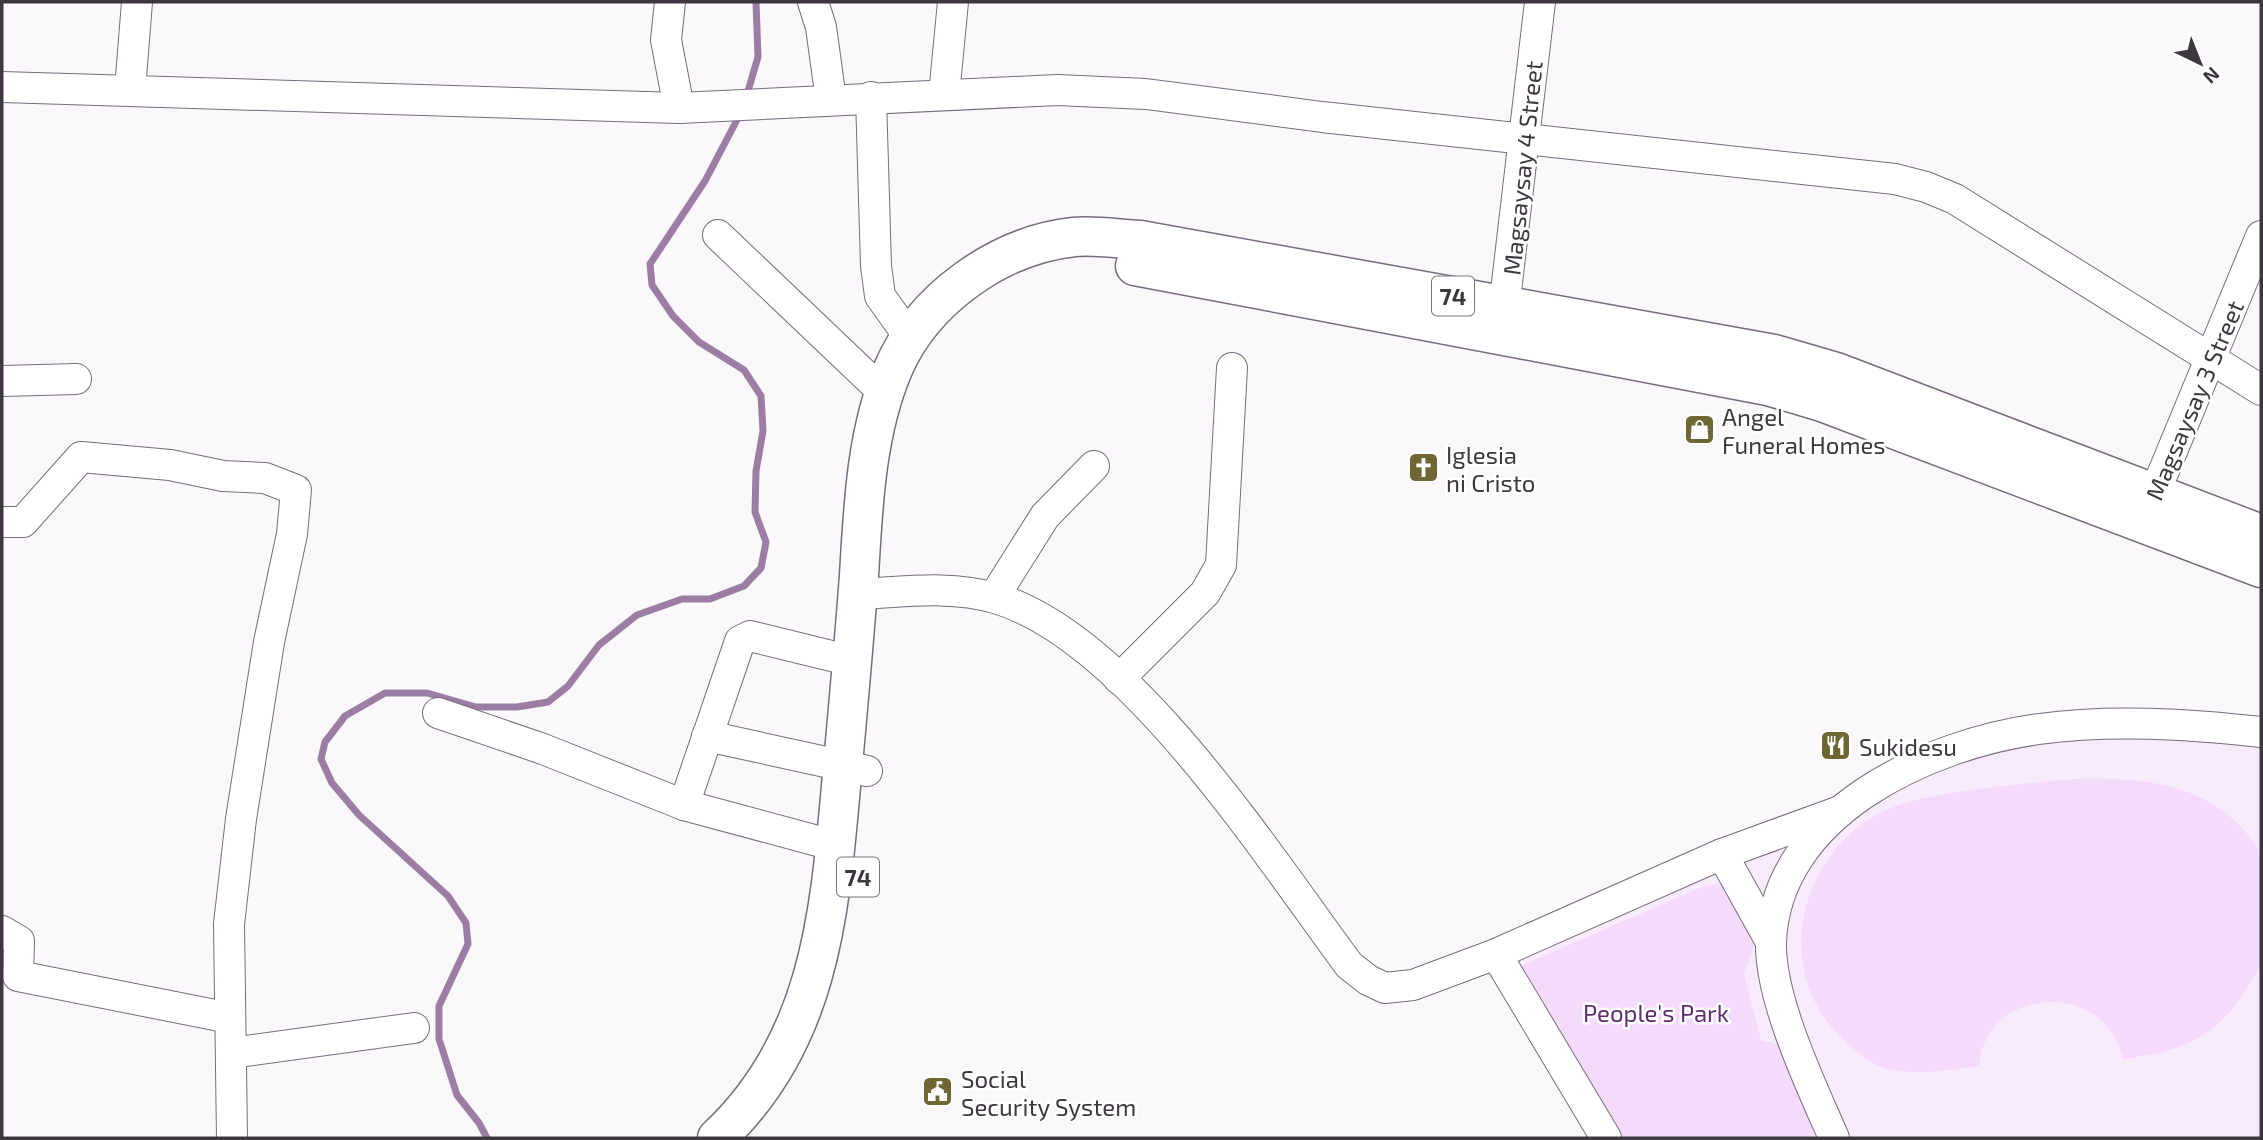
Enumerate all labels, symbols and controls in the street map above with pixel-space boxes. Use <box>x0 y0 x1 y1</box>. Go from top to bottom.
north arrow <box>2165 28 2235 98</box>
street label: Magsaysay 4 Street <box>1496 59 1548 277</box>
text: N <box>2199 63 2225 89</box>
road number: 74 <box>1432 276 1474 316</box>
street label: Magsaysay 3 Street <box>2139 296 2249 504</box>
place label: Angel Funeral Homes <box>1722 402 1886 459</box>
shop icon: Angel Funeral Homes <box>1682 413 1716 447</box>
place label: Iglesia ni Cristo <box>1446 440 1535 497</box>
church icon: Iglesia ni Cristo <box>1406 451 1440 485</box>
restaurant icon: Sukidesu <box>1819 729 1853 763</box>
place label: Sukidesu <box>1859 732 1957 761</box>
road number: 74 <box>837 858 879 897</box>
park label: People's Park <box>1583 998 1729 1027</box>
place label: Social Security System <box>961 1064 1136 1121</box>
public building icon: Social Security System <box>921 1075 955 1109</box>

